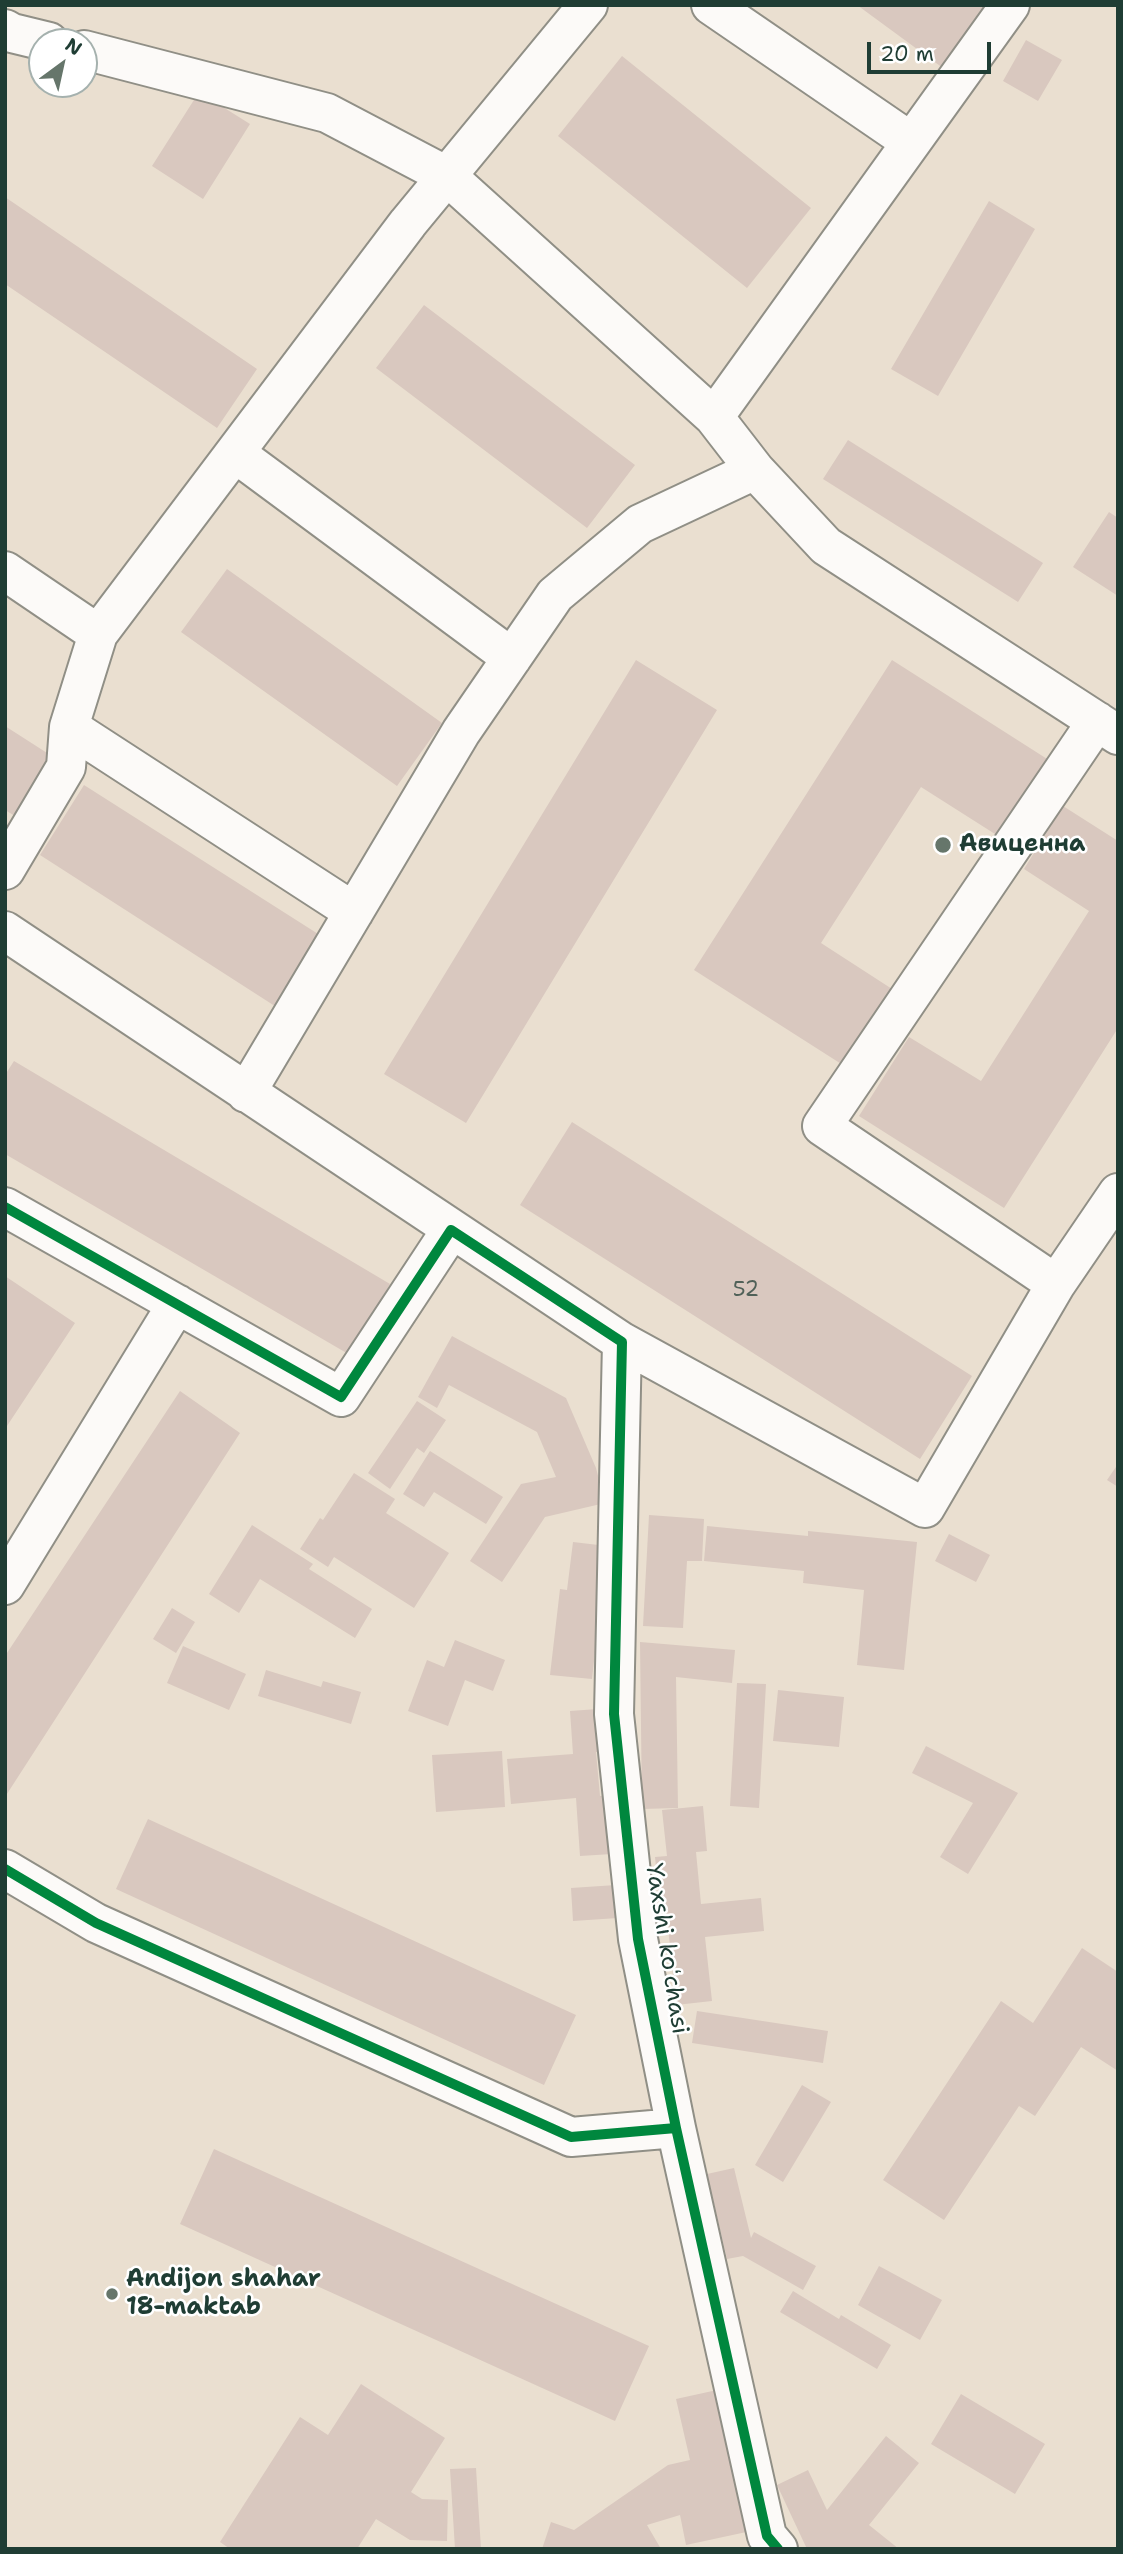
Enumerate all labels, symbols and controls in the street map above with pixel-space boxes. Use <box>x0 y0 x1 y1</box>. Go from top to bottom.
north arrow <box>28 28 98 98</box>
scale bar <box>871 28 995 72</box>
text: N <box>60 32 87 61</box>
text: 20 m <box>880 40 934 68</box>
place label: Авиценна <box>959 831 1085 859</box>
marker: Авиценна <box>933 835 953 855</box>
house number: 52 <box>733 1278 759 1304</box>
street label: Yaxshi koʻchasi <box>638 1862 694 2036</box>
place label: Andijon shahar 18-maktab <box>126 2266 321 2322</box>
marker: Andijon shahar 18-maktab <box>104 2286 120 2302</box>

